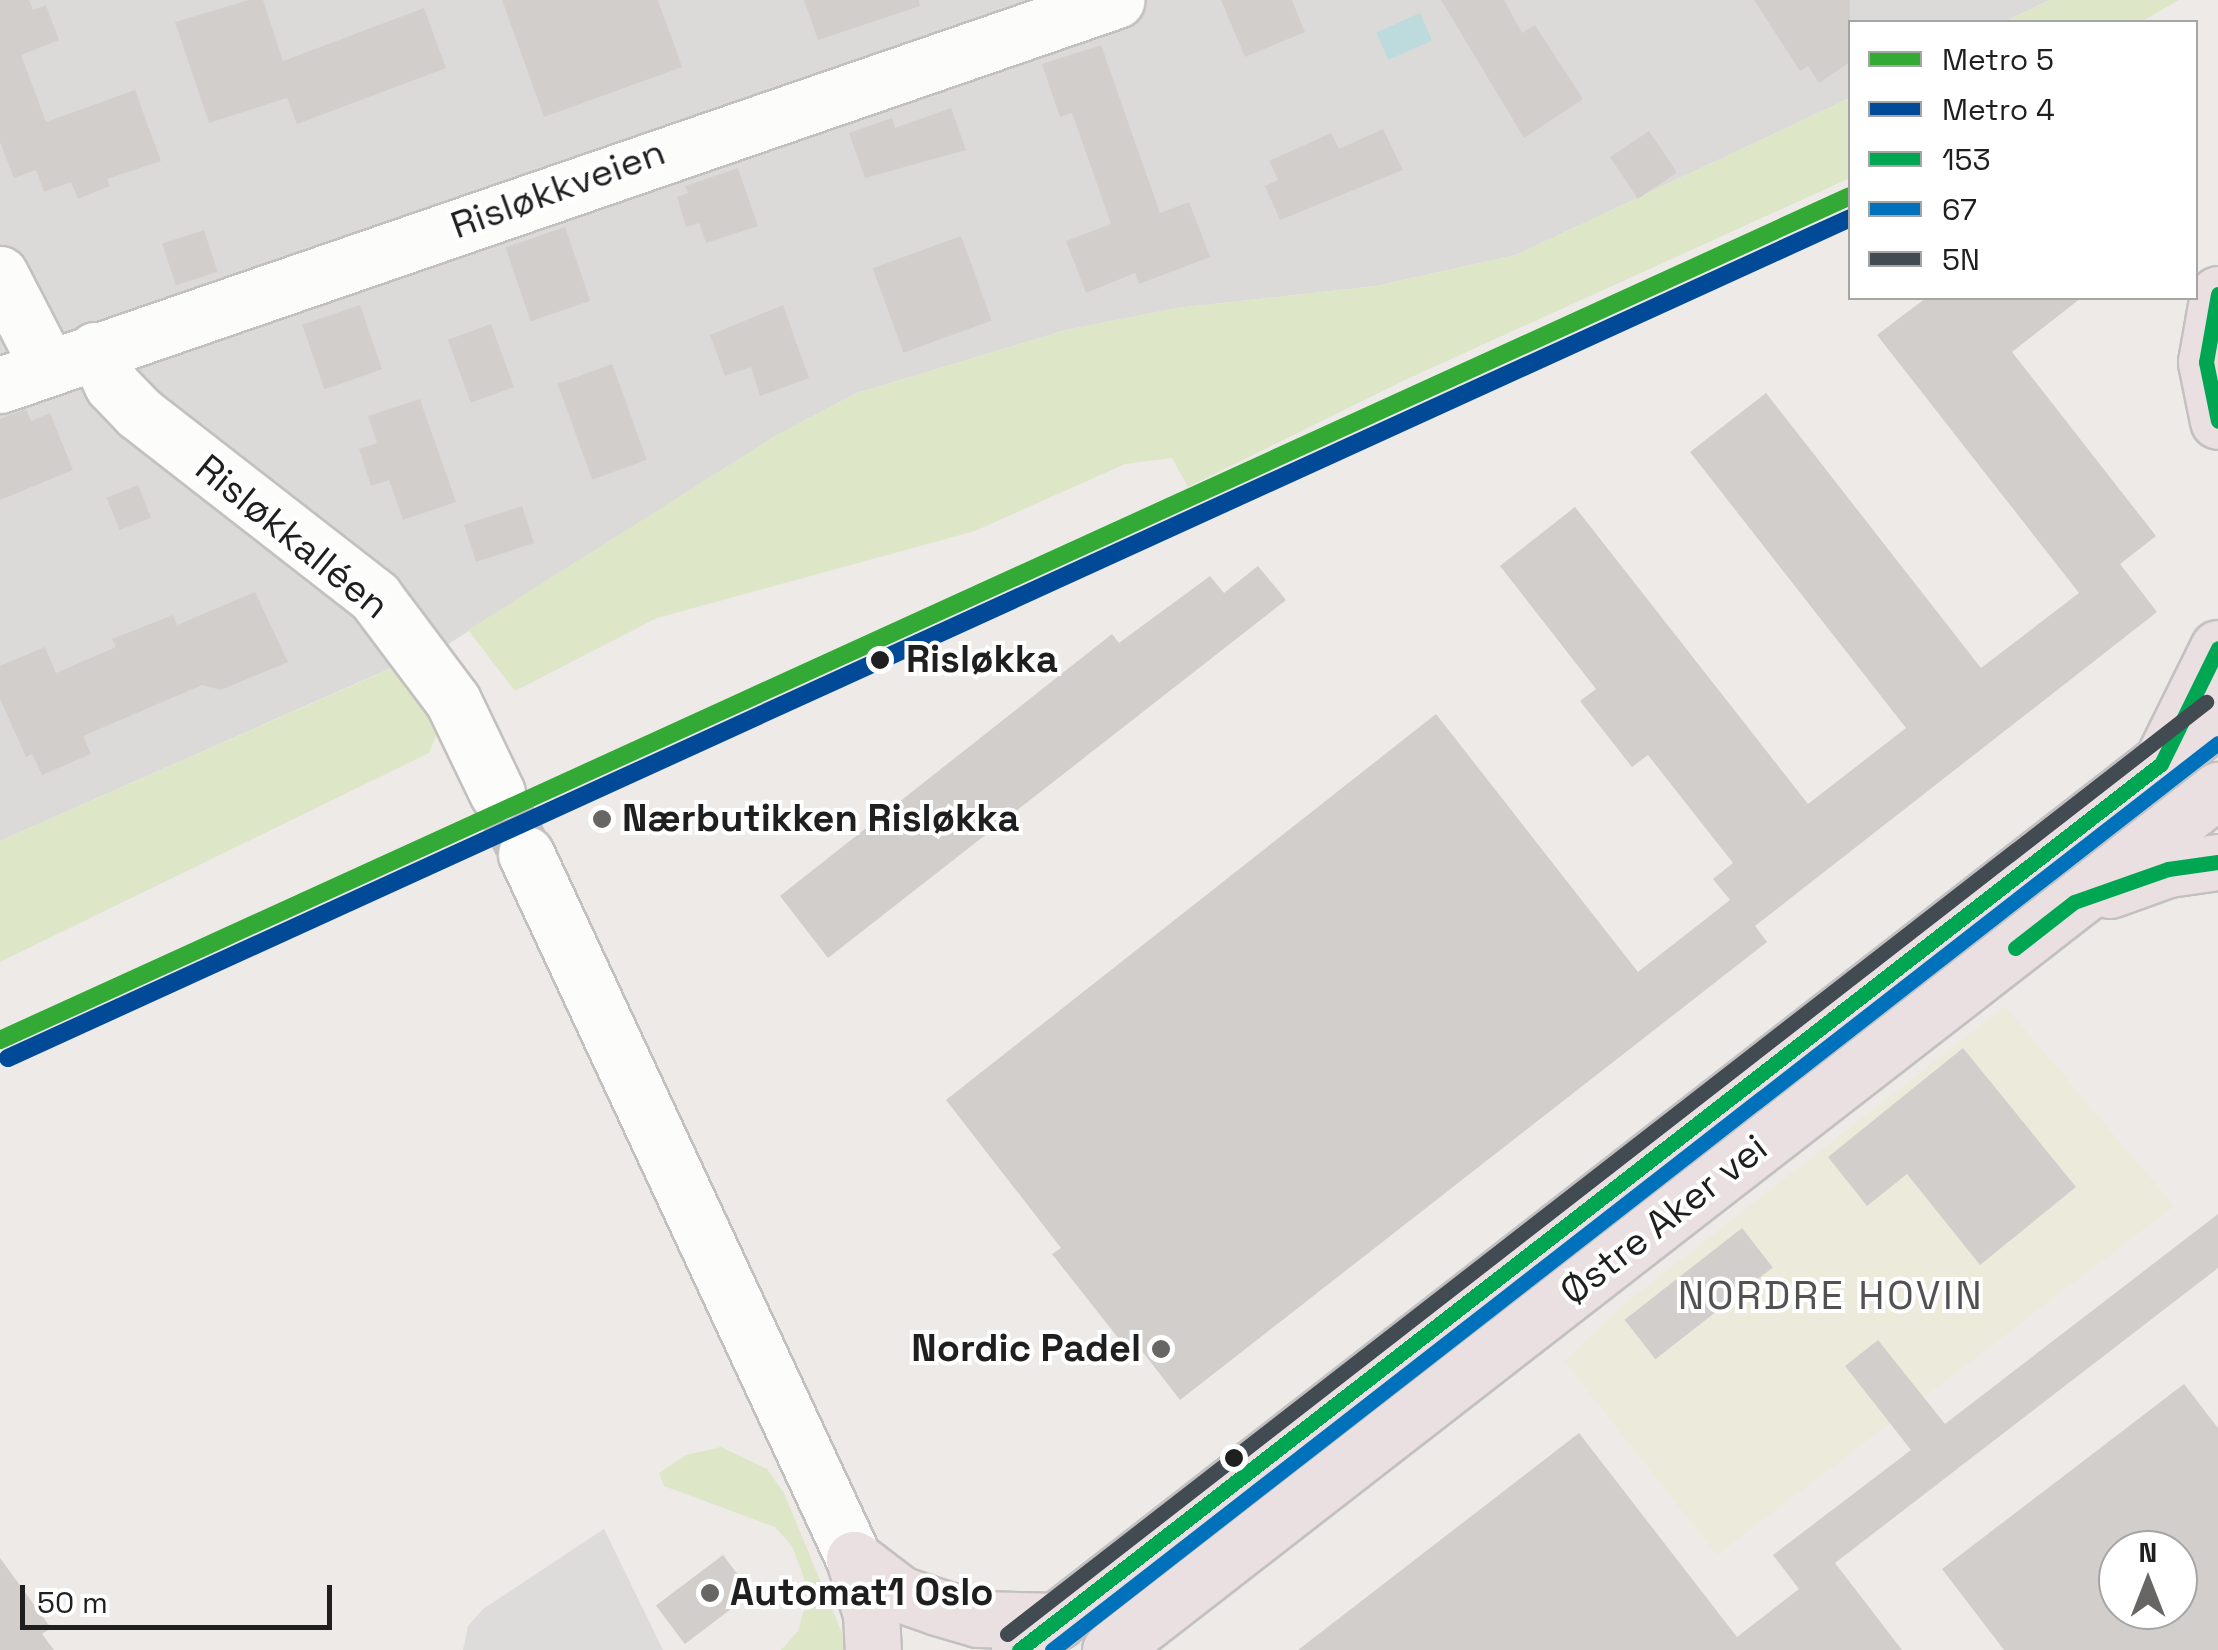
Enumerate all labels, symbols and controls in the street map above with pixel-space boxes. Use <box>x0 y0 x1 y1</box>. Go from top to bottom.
legend <box>1848 20 2198 300</box>
text: Metro 5 <box>1942 40 2054 79</box>
text: Metro 4 <box>1942 90 2055 129</box>
street label: Risløkkveien <box>445 129 671 249</box>
text: 153 <box>1942 140 1991 179</box>
text: 67 <box>1942 190 1977 229</box>
text: 5N <box>1942 240 1980 279</box>
street label: Risløkkalléen <box>186 445 398 629</box>
place label: Risløkka <box>906 637 1058 683</box>
marker: Risløkka <box>863 643 897 677</box>
place label: Nærbutikken Risløkka <box>622 796 1019 842</box>
marker: Nærbutikken Risløkka <box>591 808 613 830</box>
street label: Østre Aker vei <box>1552 1125 1776 1315</box>
district label: NORDRE HOVIN <box>1678 1272 1984 1320</box>
place label: Nordic Padel <box>911 1326 1141 1372</box>
marker: Nordic Padel <box>1150 1338 1172 1360</box>
unlabelled marker <box>1224 1448 1244 1468</box>
north arrow <box>2098 1530 2198 1630</box>
text: N <box>2139 1534 2157 1570</box>
scale bar <box>25 1565 338 1627</box>
place label: Automat1 Oslo <box>730 1570 994 1616</box>
marker: Automat1 Oslo <box>699 1582 721 1604</box>
text: 50 m <box>37 1583 108 1622</box>

